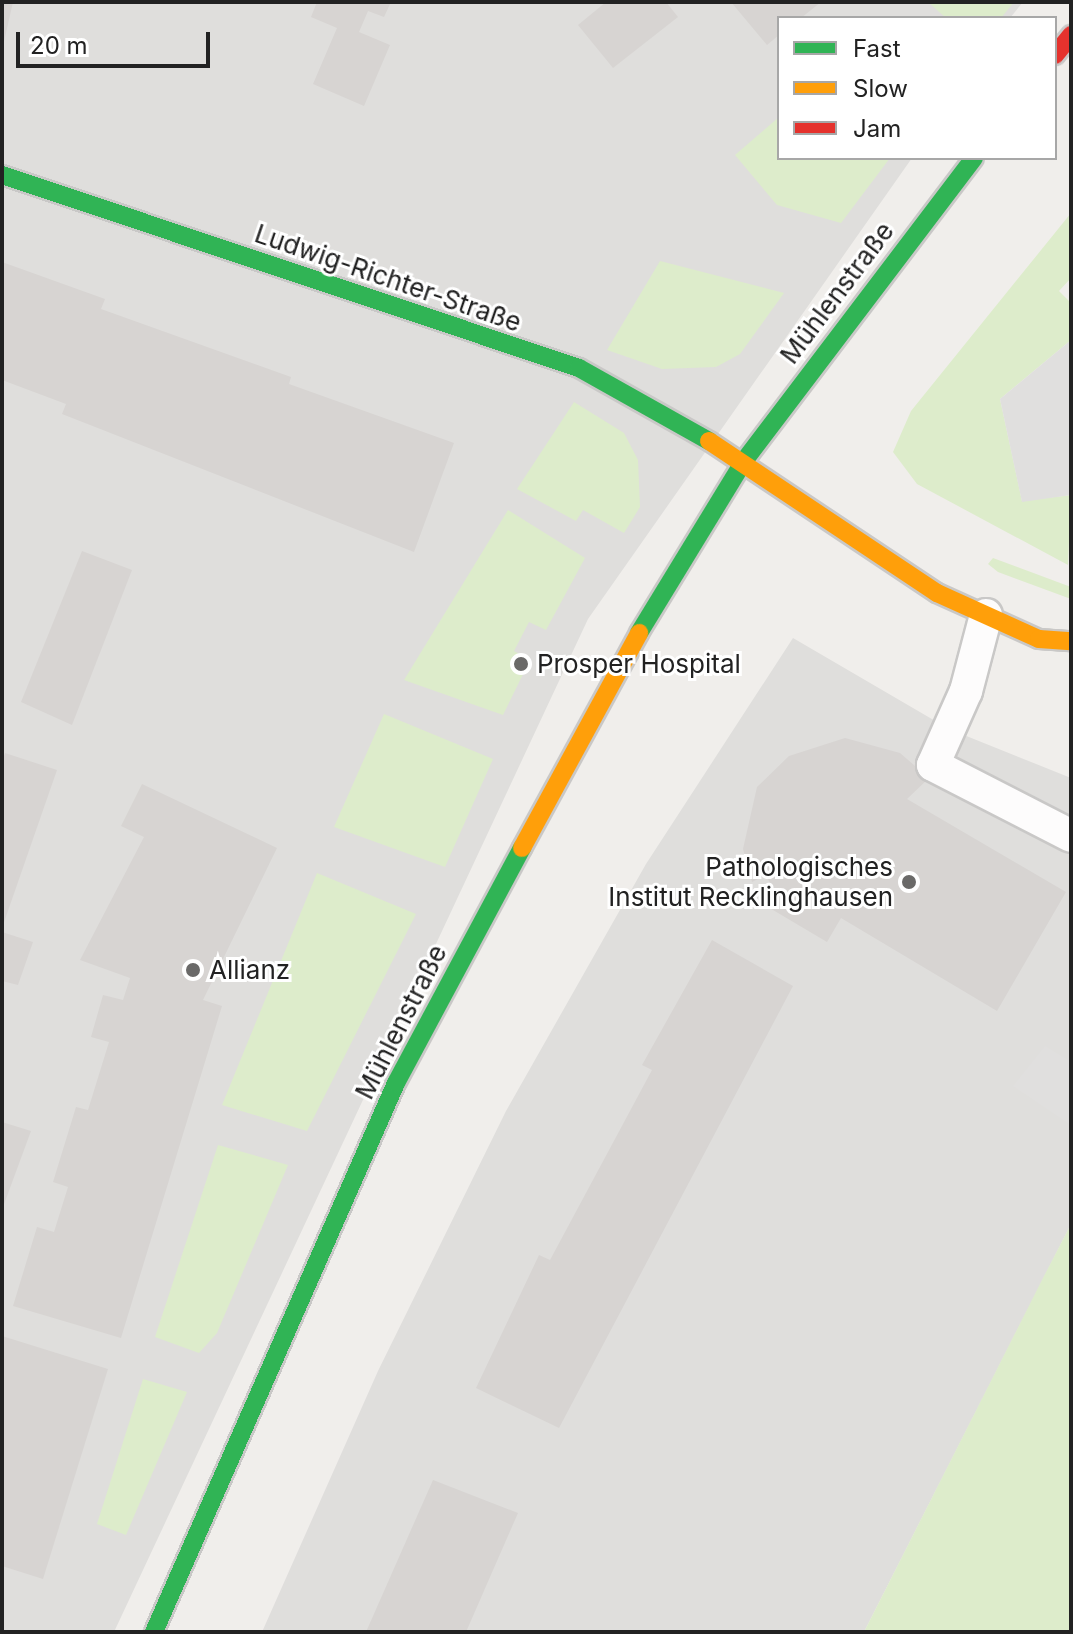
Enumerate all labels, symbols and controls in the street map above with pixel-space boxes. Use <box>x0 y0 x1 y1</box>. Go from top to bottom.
scale bar <box>20 16 214 66</box>
legend <box>777 16 1057 160</box>
text: 20 m <box>30 31 88 60</box>
text: Fast <box>853 34 901 63</box>
text: Slow <box>853 74 908 103</box>
text: Jam <box>853 114 901 143</box>
street label: Mühlenstraße <box>774 216 900 370</box>
street label: Ludwig-Richter-Straße <box>251 218 525 338</box>
place label: Prosper Hospital <box>537 648 741 680</box>
marker: Prosper Hospital <box>512 655 530 673</box>
place label: Pathologisches Institut Recklinghausen <box>608 851 893 912</box>
marker: Pathologisches Institut Recklinghausen <box>900 873 918 891</box>
street label: Mühlenstraße <box>349 940 453 1104</box>
place label: Allianz <box>209 954 290 986</box>
marker: Allianz <box>184 961 202 979</box>

